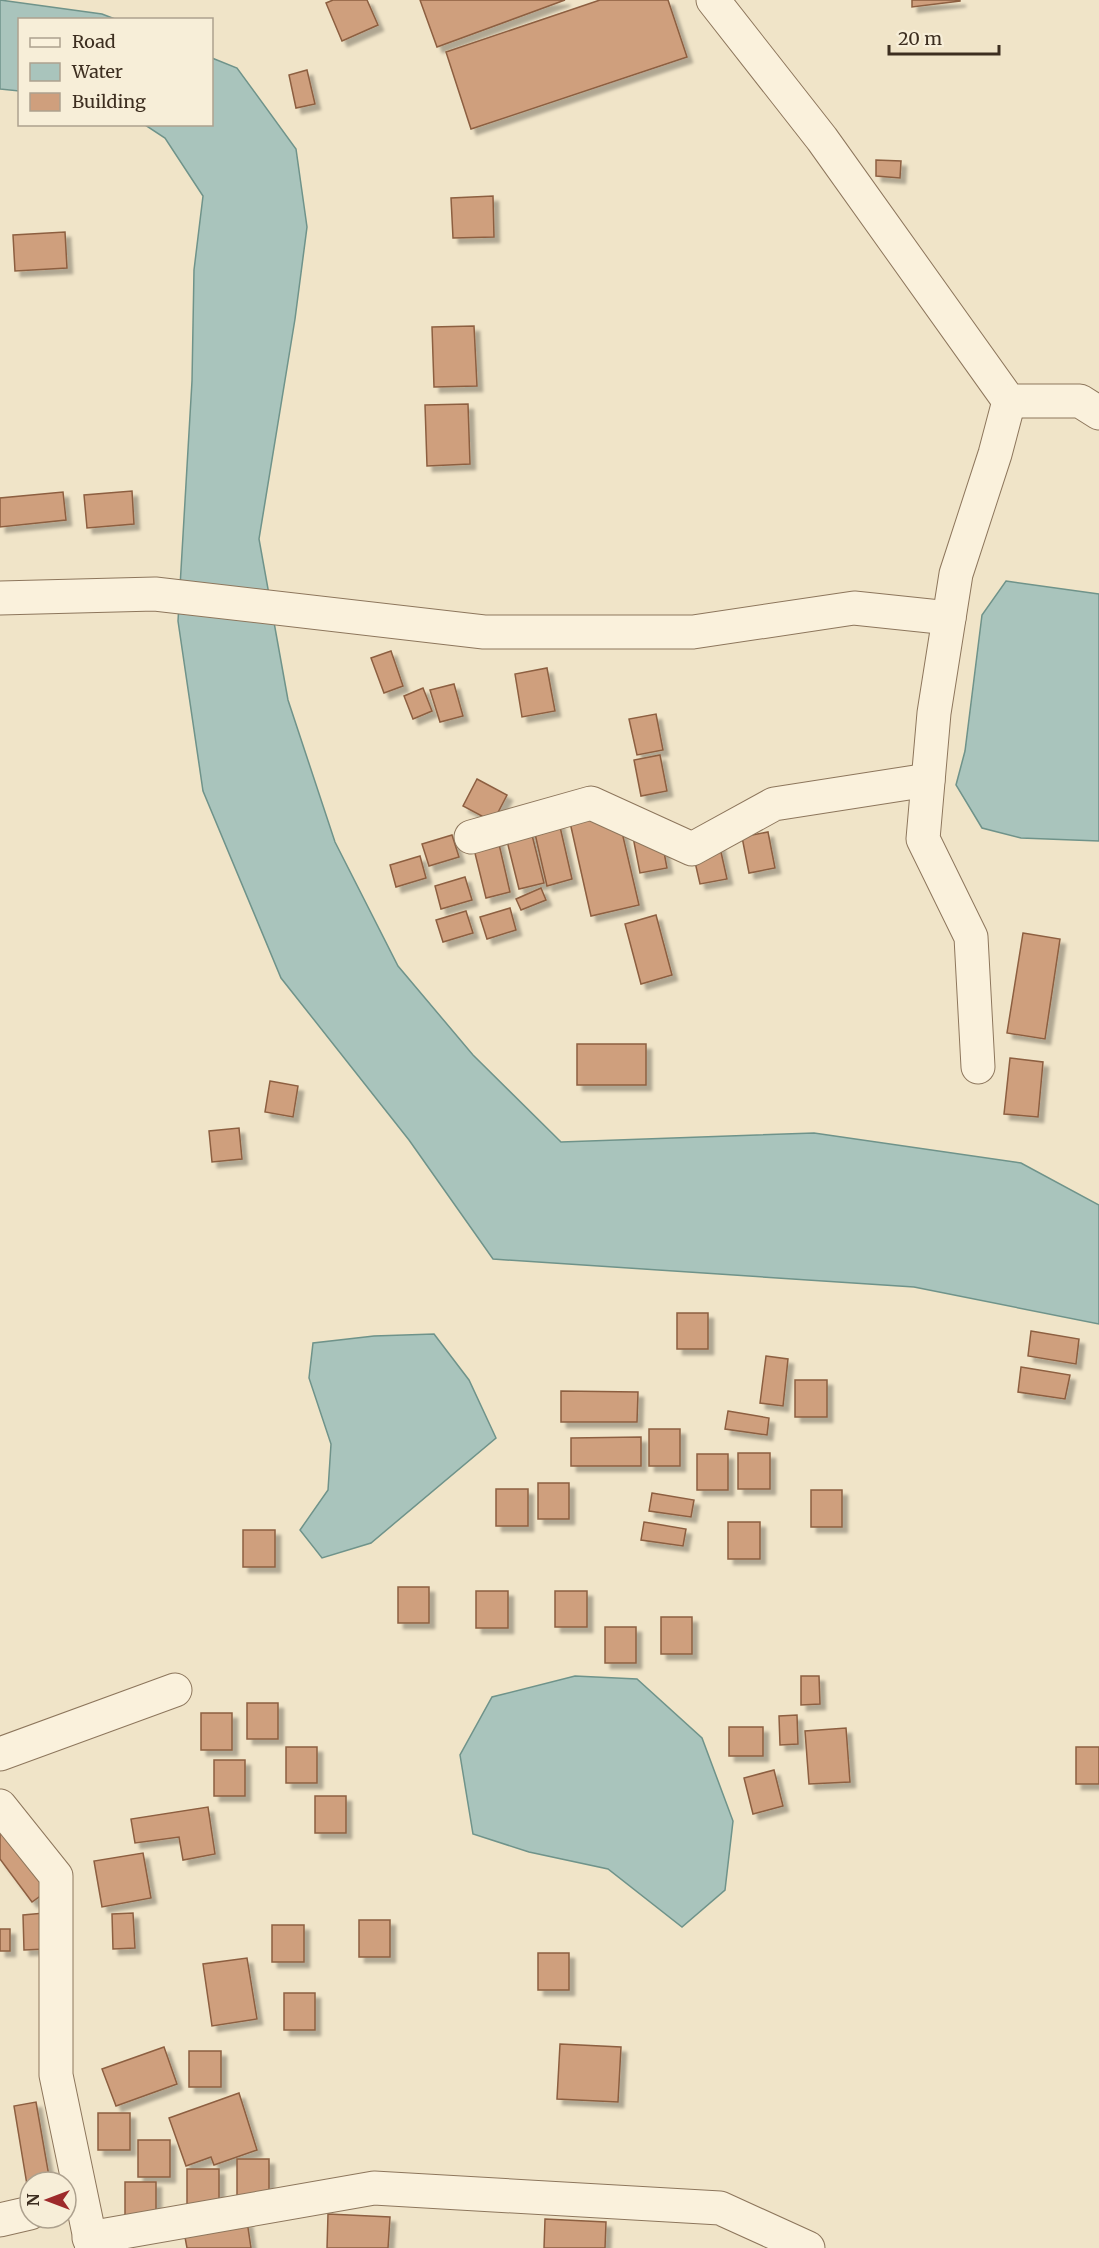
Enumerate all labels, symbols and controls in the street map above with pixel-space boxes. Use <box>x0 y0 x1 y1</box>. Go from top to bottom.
legend <box>18 18 213 126</box>
scale bar <box>889 18 998 56</box>
text: 20 m <box>898 27 942 50</box>
text: Road <box>72 30 116 53</box>
text: Water <box>71 60 123 83</box>
text: Building <box>72 90 146 113</box>
north arrow <box>18 2170 78 2230</box>
text: N <box>23 2193 43 2206</box>

